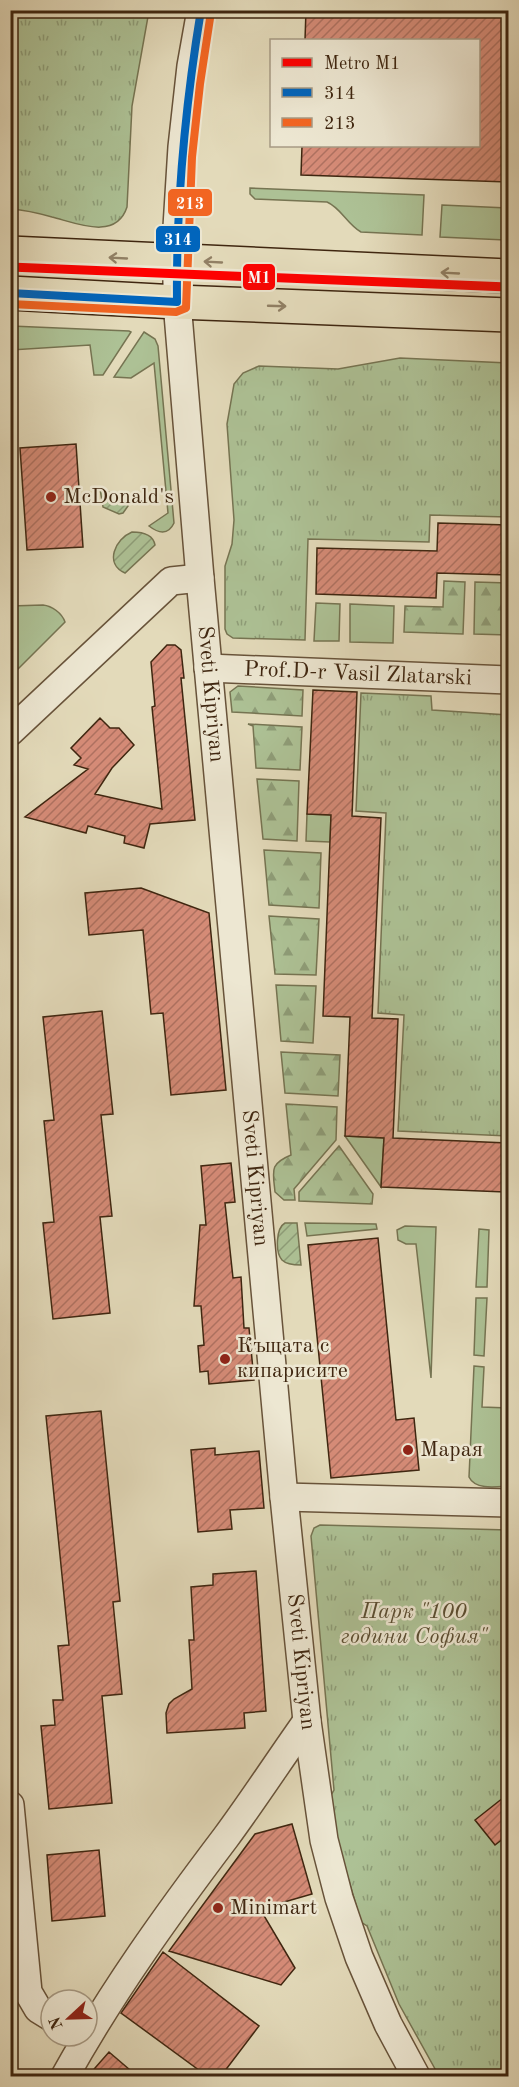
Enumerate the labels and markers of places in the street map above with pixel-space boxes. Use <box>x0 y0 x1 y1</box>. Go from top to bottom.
place label: McDonald's <box>63 486 174 508</box>
marker: McDonald's <box>44 490 58 504</box>
place label: Къщата с кипарисите <box>237 1335 348 1382</box>
marker: Къщата с кипарисите <box>218 1352 232 1366</box>
place label: Марая <box>420 1439 483 1461</box>
marker: Марая <box>401 1443 415 1457</box>
place label: Minimart <box>230 1897 317 1919</box>
marker: Minimart <box>211 1901 225 1915</box>

